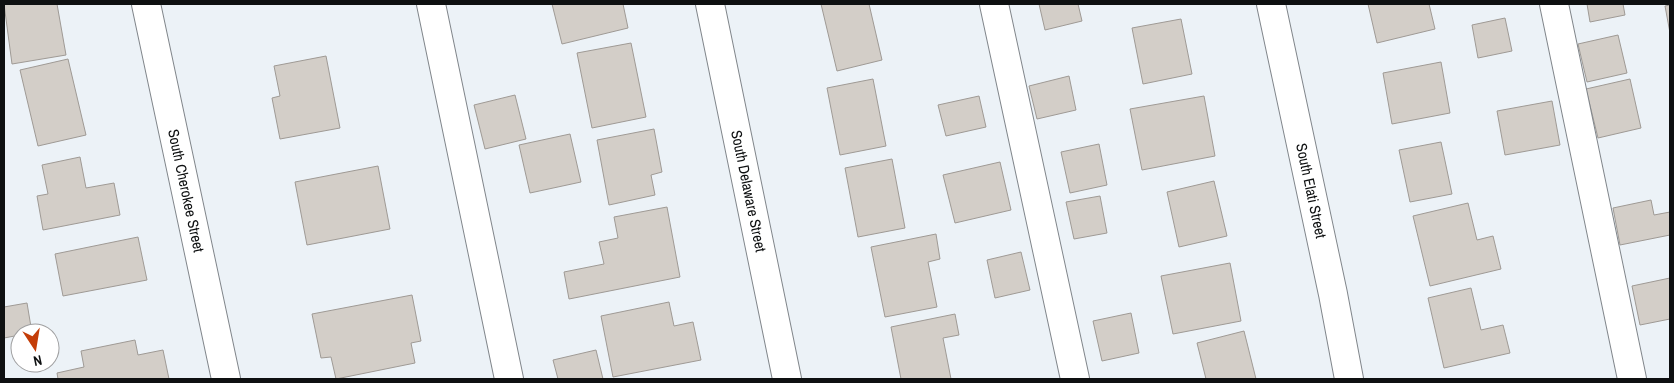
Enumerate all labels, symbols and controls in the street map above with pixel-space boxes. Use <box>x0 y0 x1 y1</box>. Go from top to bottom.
street label: South Cherokee Street <box>163 127 210 255</box>
street label: South Delaware Street <box>726 128 772 254</box>
street label: South Elati Street <box>1291 141 1332 241</box>
north arrow <box>10 323 60 373</box>
text: N <box>32 351 44 370</box>

